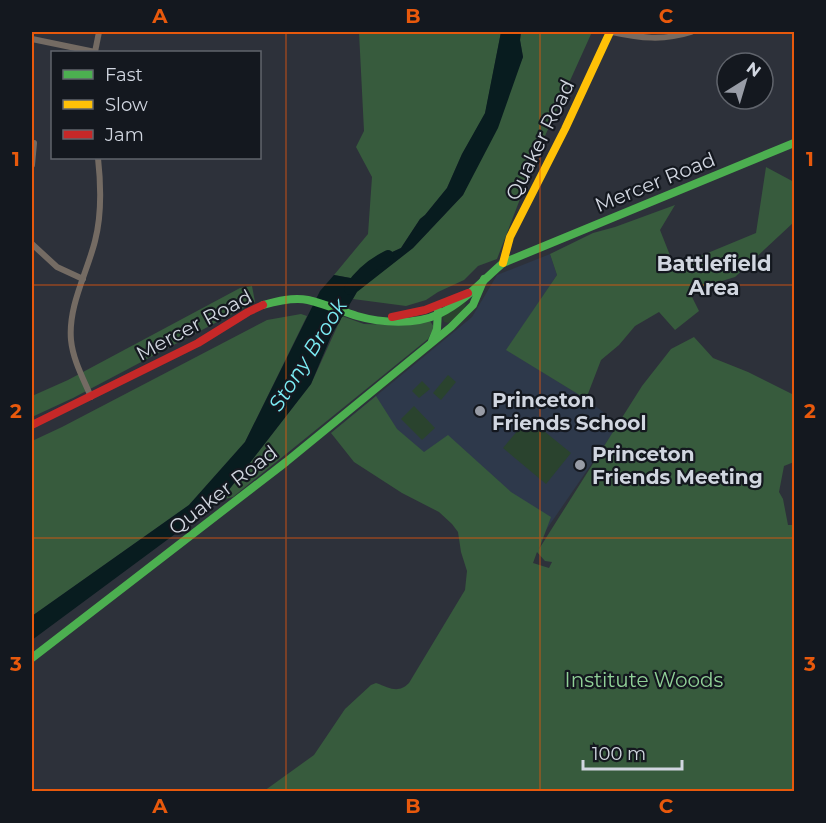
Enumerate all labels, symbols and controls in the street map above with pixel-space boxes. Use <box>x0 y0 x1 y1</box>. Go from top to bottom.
text: A <box>151 4 168 28</box>
text: B <box>405 4 421 28</box>
text: C <box>659 4 674 28</box>
legend <box>51 51 261 159</box>
north arrow <box>715 51 775 111</box>
text: N <box>743 58 765 81</box>
text: Fast <box>105 64 143 86</box>
street label: Quaker Road <box>500 76 580 204</box>
text: Slow <box>105 94 148 116</box>
text: Jam <box>104 124 144 146</box>
text: 1 <box>12 147 20 171</box>
street label: Mercer Road <box>591 147 719 217</box>
text: 1 <box>806 147 814 171</box>
district label: Battlefield Area <box>656 251 772 300</box>
street label: Mercer Road <box>132 284 256 366</box>
water label: Stony Brook <box>263 293 353 416</box>
place label: Princeton Friends School <box>492 388 646 435</box>
text: 2 <box>10 399 22 423</box>
text: 2 <box>804 399 816 423</box>
marker: Princeton Friends School <box>473 404 487 418</box>
street label: Quaker Road <box>164 440 282 540</box>
place label: Princeton Friends Meeting <box>592 442 763 489</box>
marker: Princeton Friends Meeting <box>573 458 587 472</box>
text: 3 <box>9 652 22 676</box>
text: 3 <box>803 652 816 676</box>
park label: Institute Woods <box>565 668 724 692</box>
scale bar <box>583 733 682 771</box>
text: 100 m <box>592 743 646 765</box>
text: A <box>151 794 168 818</box>
text: B <box>405 794 421 818</box>
text: C <box>659 794 674 818</box>

